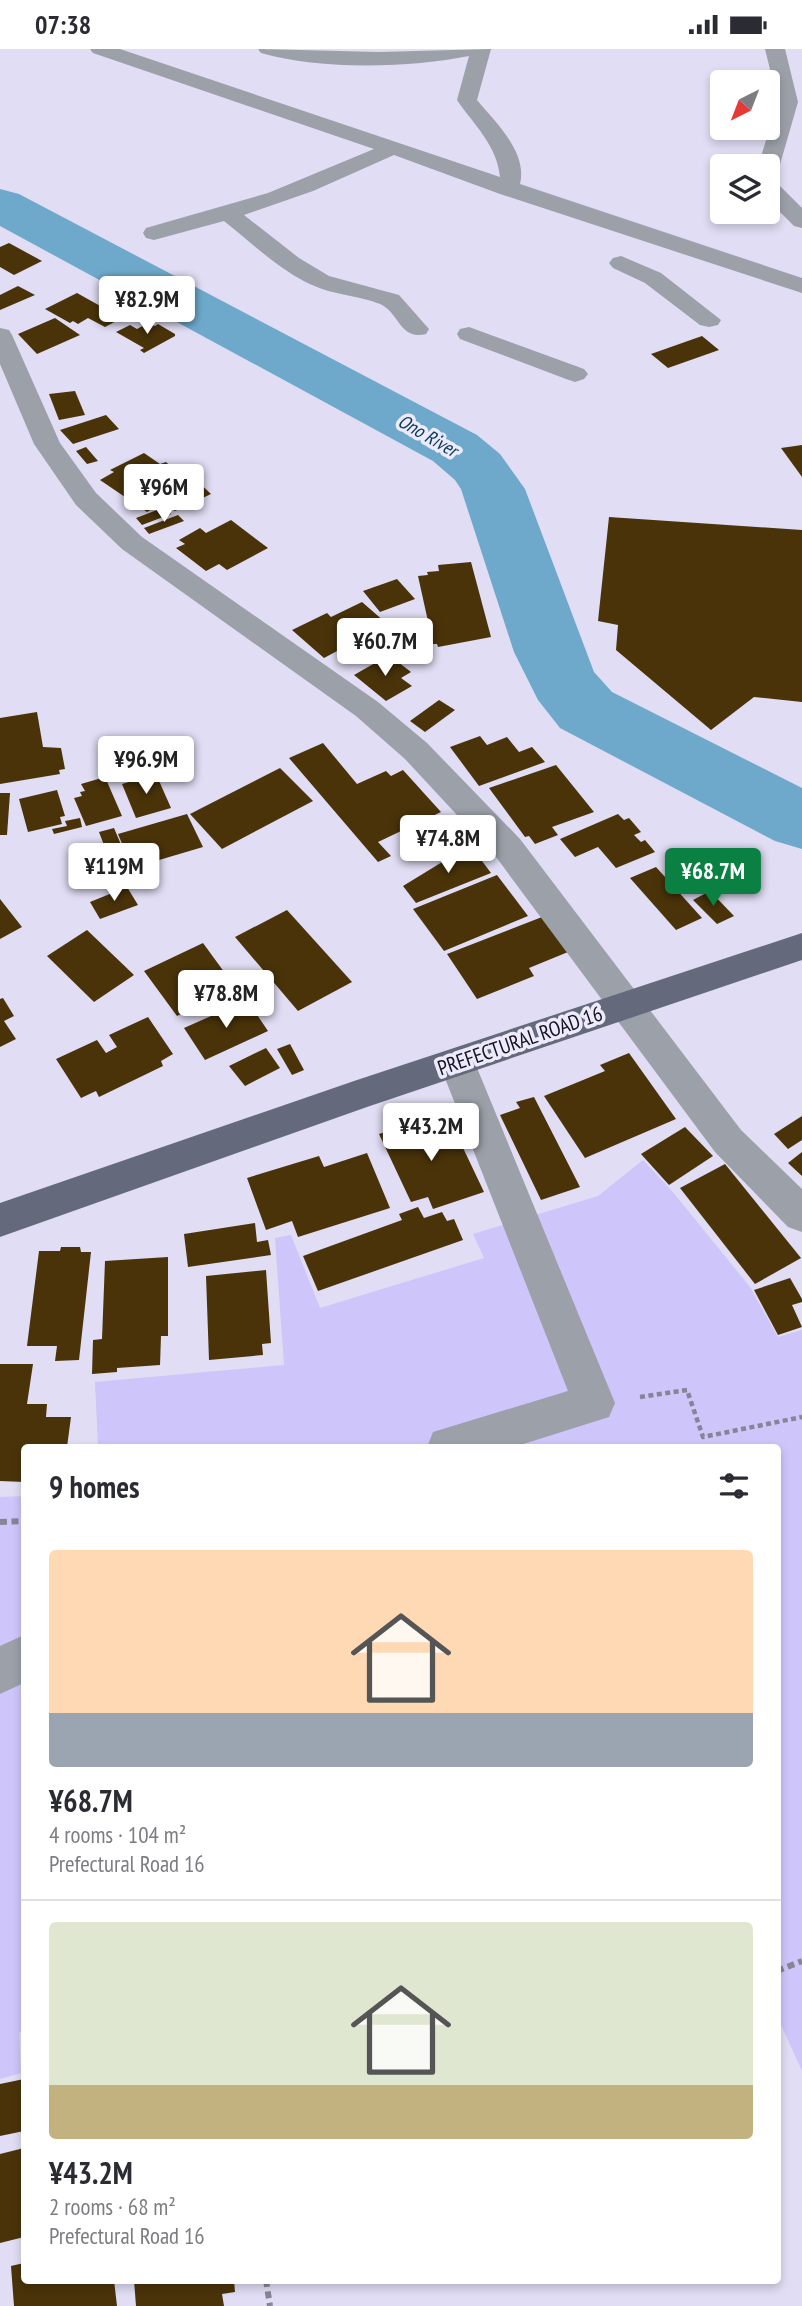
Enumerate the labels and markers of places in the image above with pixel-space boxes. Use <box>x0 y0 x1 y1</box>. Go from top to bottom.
pin: ¥82.9M <box>90 277 204 336</box>
pin: ¥96M <box>123 465 205 524</box>
pin: ¥60.7M <box>328 619 442 678</box>
pin: ¥96.9M <box>89 737 203 796</box>
pin: ¥74.8M <box>391 815 505 875</box>
pin: ¥119M <box>65 843 163 903</box>
pin: ¥68.7M <box>656 849 770 908</box>
pin: ¥78.8M <box>169 971 283 1030</box>
pin: ¥43.2M <box>374 1103 488 1163</box>

